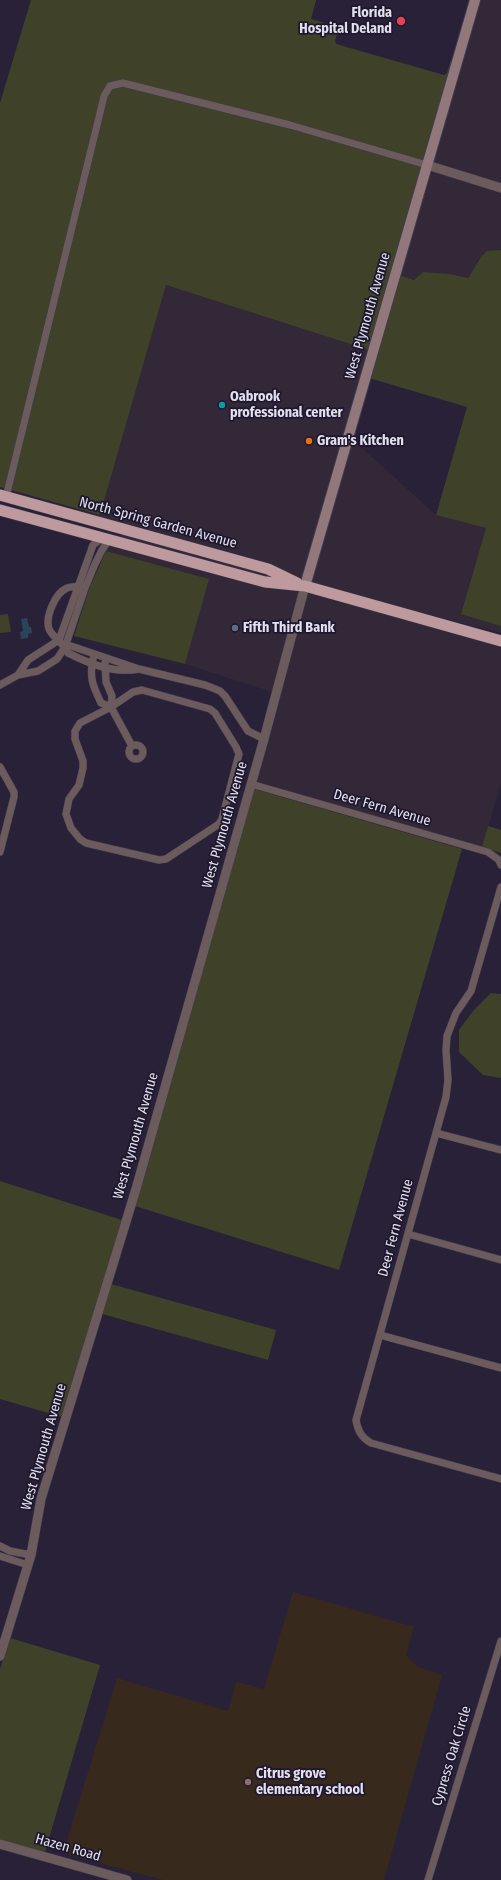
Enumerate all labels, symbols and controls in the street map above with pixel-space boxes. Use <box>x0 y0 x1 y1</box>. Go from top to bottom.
place label: Florida Hospital Deland <box>299 5 392 38</box>
marker: Florida Hospital Deland <box>395 15 407 27</box>
street label: West Plymouth Avenue <box>342 251 394 381</box>
place label: Oabrook professional center <box>230 389 343 422</box>
marker: Oabrook professional center <box>217 400 227 410</box>
place label: Gram's Kitchen <box>317 433 404 449</box>
marker: Gram's Kitchen <box>304 436 314 446</box>
street label: North Spring Garden Avenue <box>77 494 239 552</box>
place label: Fifth Third Bank <box>243 620 335 636</box>
marker: Fifth Third Bank <box>230 623 240 633</box>
street label: West Plymouth Avenue <box>199 760 251 890</box>
street label: Deer Fern Avenue <box>331 786 433 830</box>
street label: West Plymouth Avenue <box>110 1071 162 1201</box>
street label: Deer Fern Avenue <box>375 1177 417 1279</box>
street label: West Plymouth Avenue <box>18 1382 70 1512</box>
street label: Cypress Oak Circle <box>429 1704 475 1808</box>
place label: Citrus grove elementary school <box>256 1766 364 1798</box>
marker: Citrus grove elementary school <box>243 1777 253 1787</box>
street label: Hazen Road <box>33 1831 103 1865</box>

